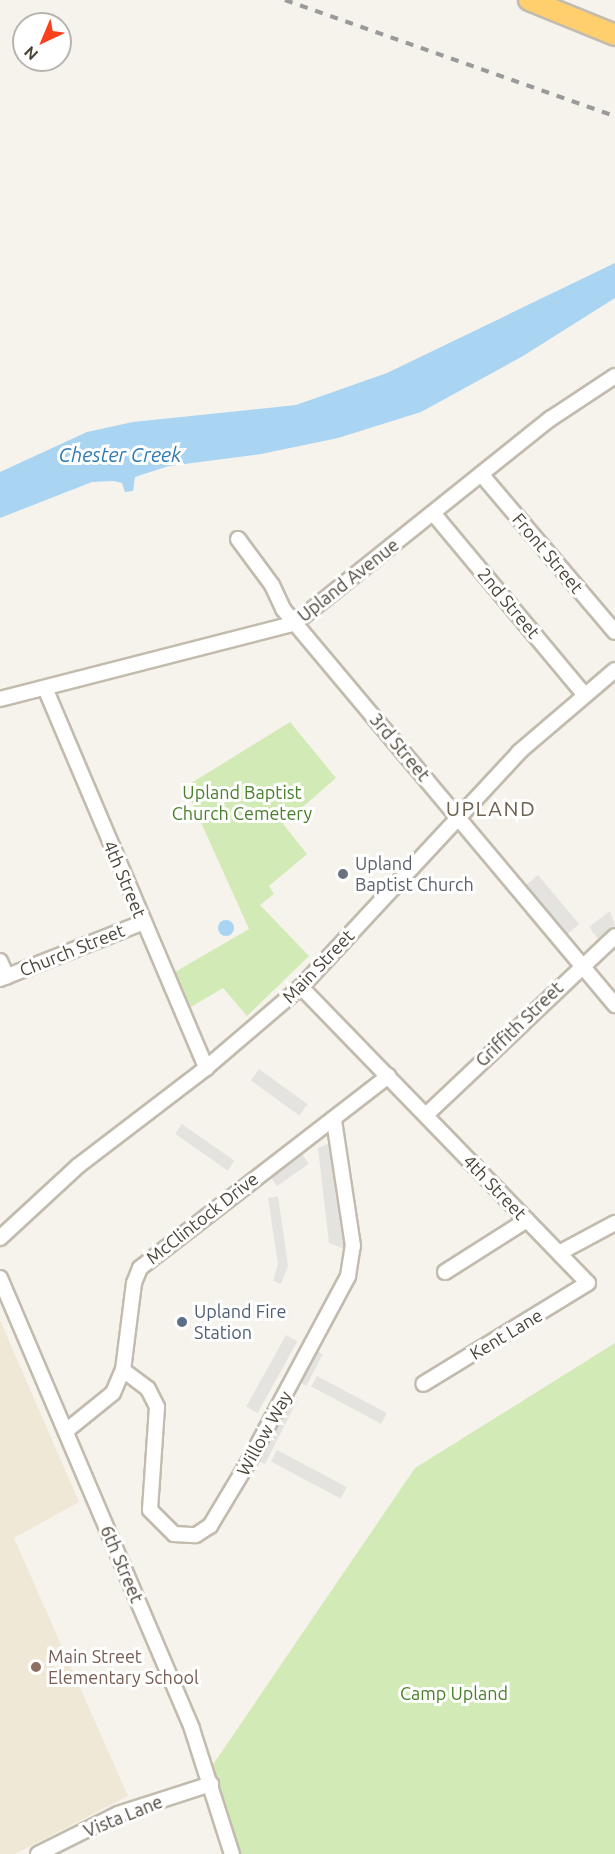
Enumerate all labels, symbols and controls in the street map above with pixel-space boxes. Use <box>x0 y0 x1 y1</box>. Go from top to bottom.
north arrow <box>12 12 72 72</box>
text: N <box>20 43 41 64</box>
water label: Chester Creek <box>59 442 181 466</box>
street label: Front Street <box>508 508 588 598</box>
street label: Upland Avenue <box>293 534 403 626</box>
street label: 2nd Street <box>473 563 545 643</box>
street label: 3rd Street <box>365 709 435 785</box>
park label: Upland Baptist Church Cemetery <box>172 782 312 824</box>
district label: UPLAND <box>446 795 536 821</box>
street label: 4th Street <box>99 837 151 921</box>
place label: Upland Baptist Church <box>355 853 474 896</box>
marker: Upland Baptist Church <box>336 867 350 881</box>
street label: Church Street <box>16 919 128 981</box>
street label: Main Street <box>278 925 358 1007</box>
street label: Griffith Street <box>471 977 567 1071</box>
street label: 4th Street <box>459 1150 531 1224</box>
street label: McClintock Drive <box>142 1168 262 1268</box>
place label: Upland Fire Station <box>194 1301 286 1344</box>
street label: Kent Lane <box>466 1304 546 1364</box>
marker: Upland Fire Station <box>175 1315 189 1329</box>
street label: Willow Way <box>232 1387 296 1479</box>
street label: 6th Street <box>96 1522 148 1606</box>
place label: Main Street Elementary School <box>48 1646 199 1688</box>
marker: Main Street Elementary School <box>29 1660 43 1674</box>
park label: Camp Upland <box>400 1682 508 1704</box>
street label: Vista Lane <box>80 1790 166 1842</box>

